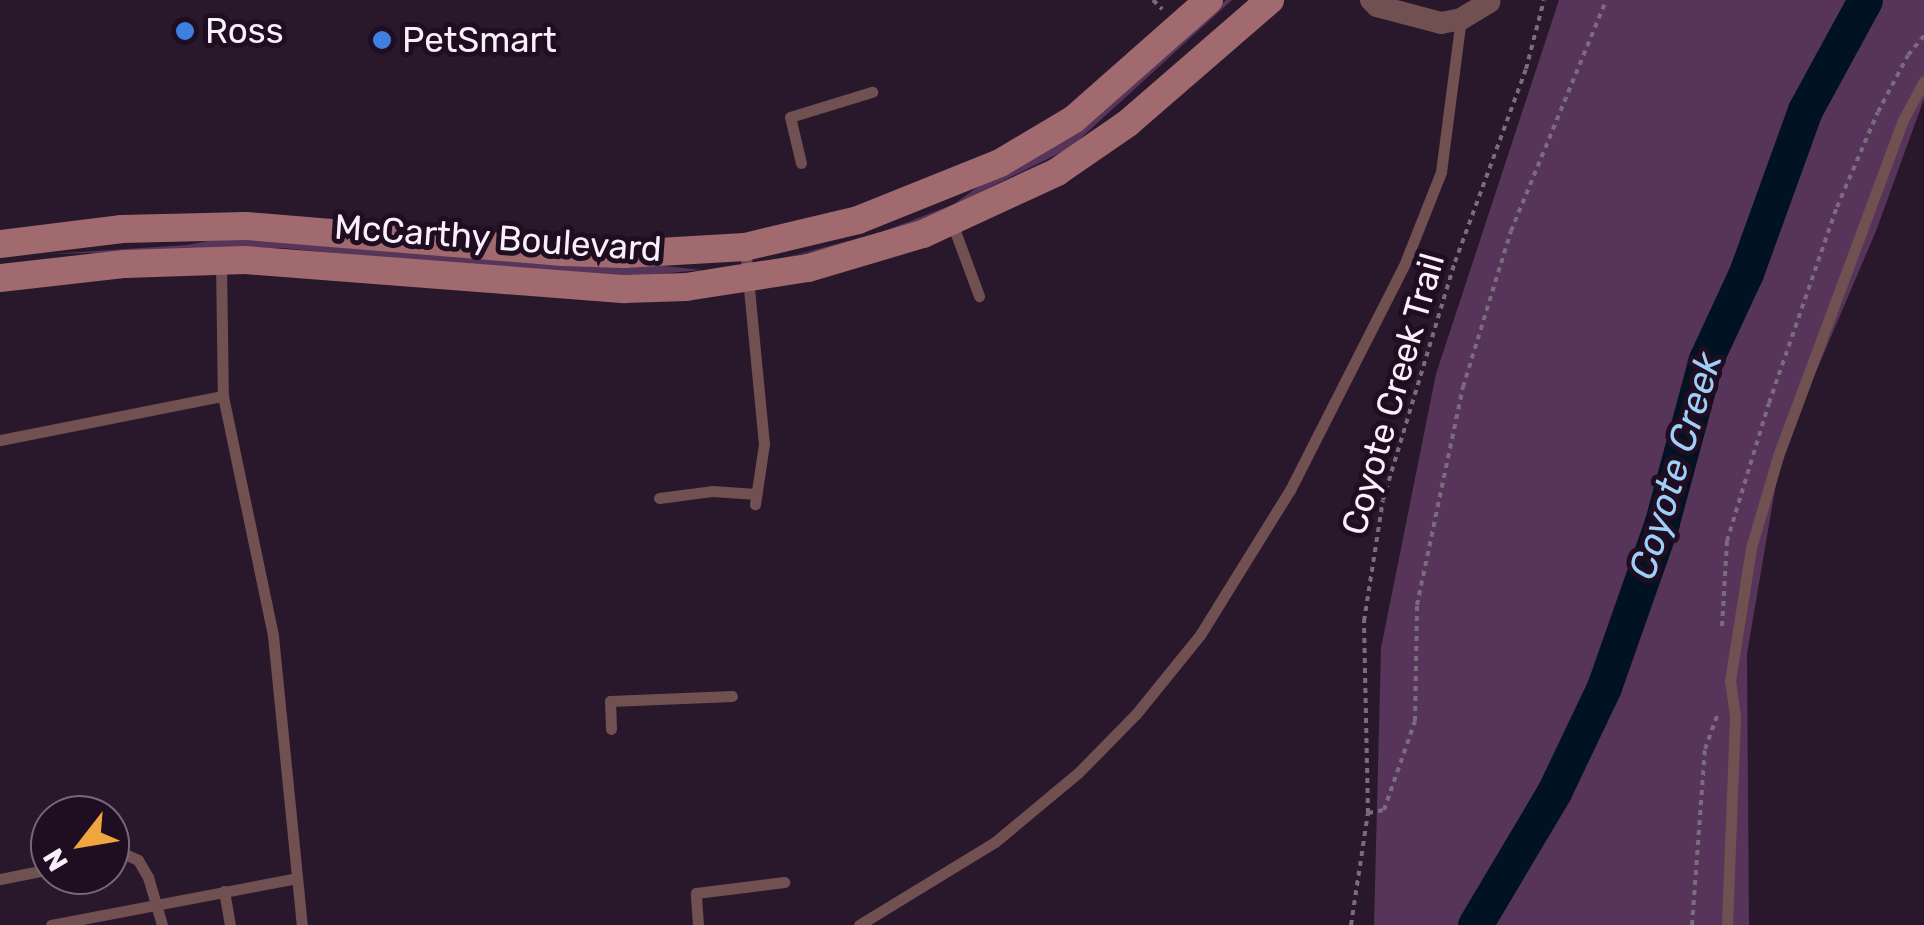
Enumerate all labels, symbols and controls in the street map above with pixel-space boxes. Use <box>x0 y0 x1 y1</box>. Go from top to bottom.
place label: Ross <box>205 10 283 52</box>
place label: PetSmart <box>402 19 557 61</box>
marker: Ross <box>174 20 196 42</box>
marker: PetSmart <box>371 29 393 51</box>
street label: McCarthy Boulevard <box>332 206 664 270</box>
street label: Coyote Creek Trail <box>1333 248 1453 540</box>
water label: Coyote Creek <box>1620 347 1732 585</box>
north arrow <box>30 795 130 895</box>
text: N <box>36 843 75 877</box>

